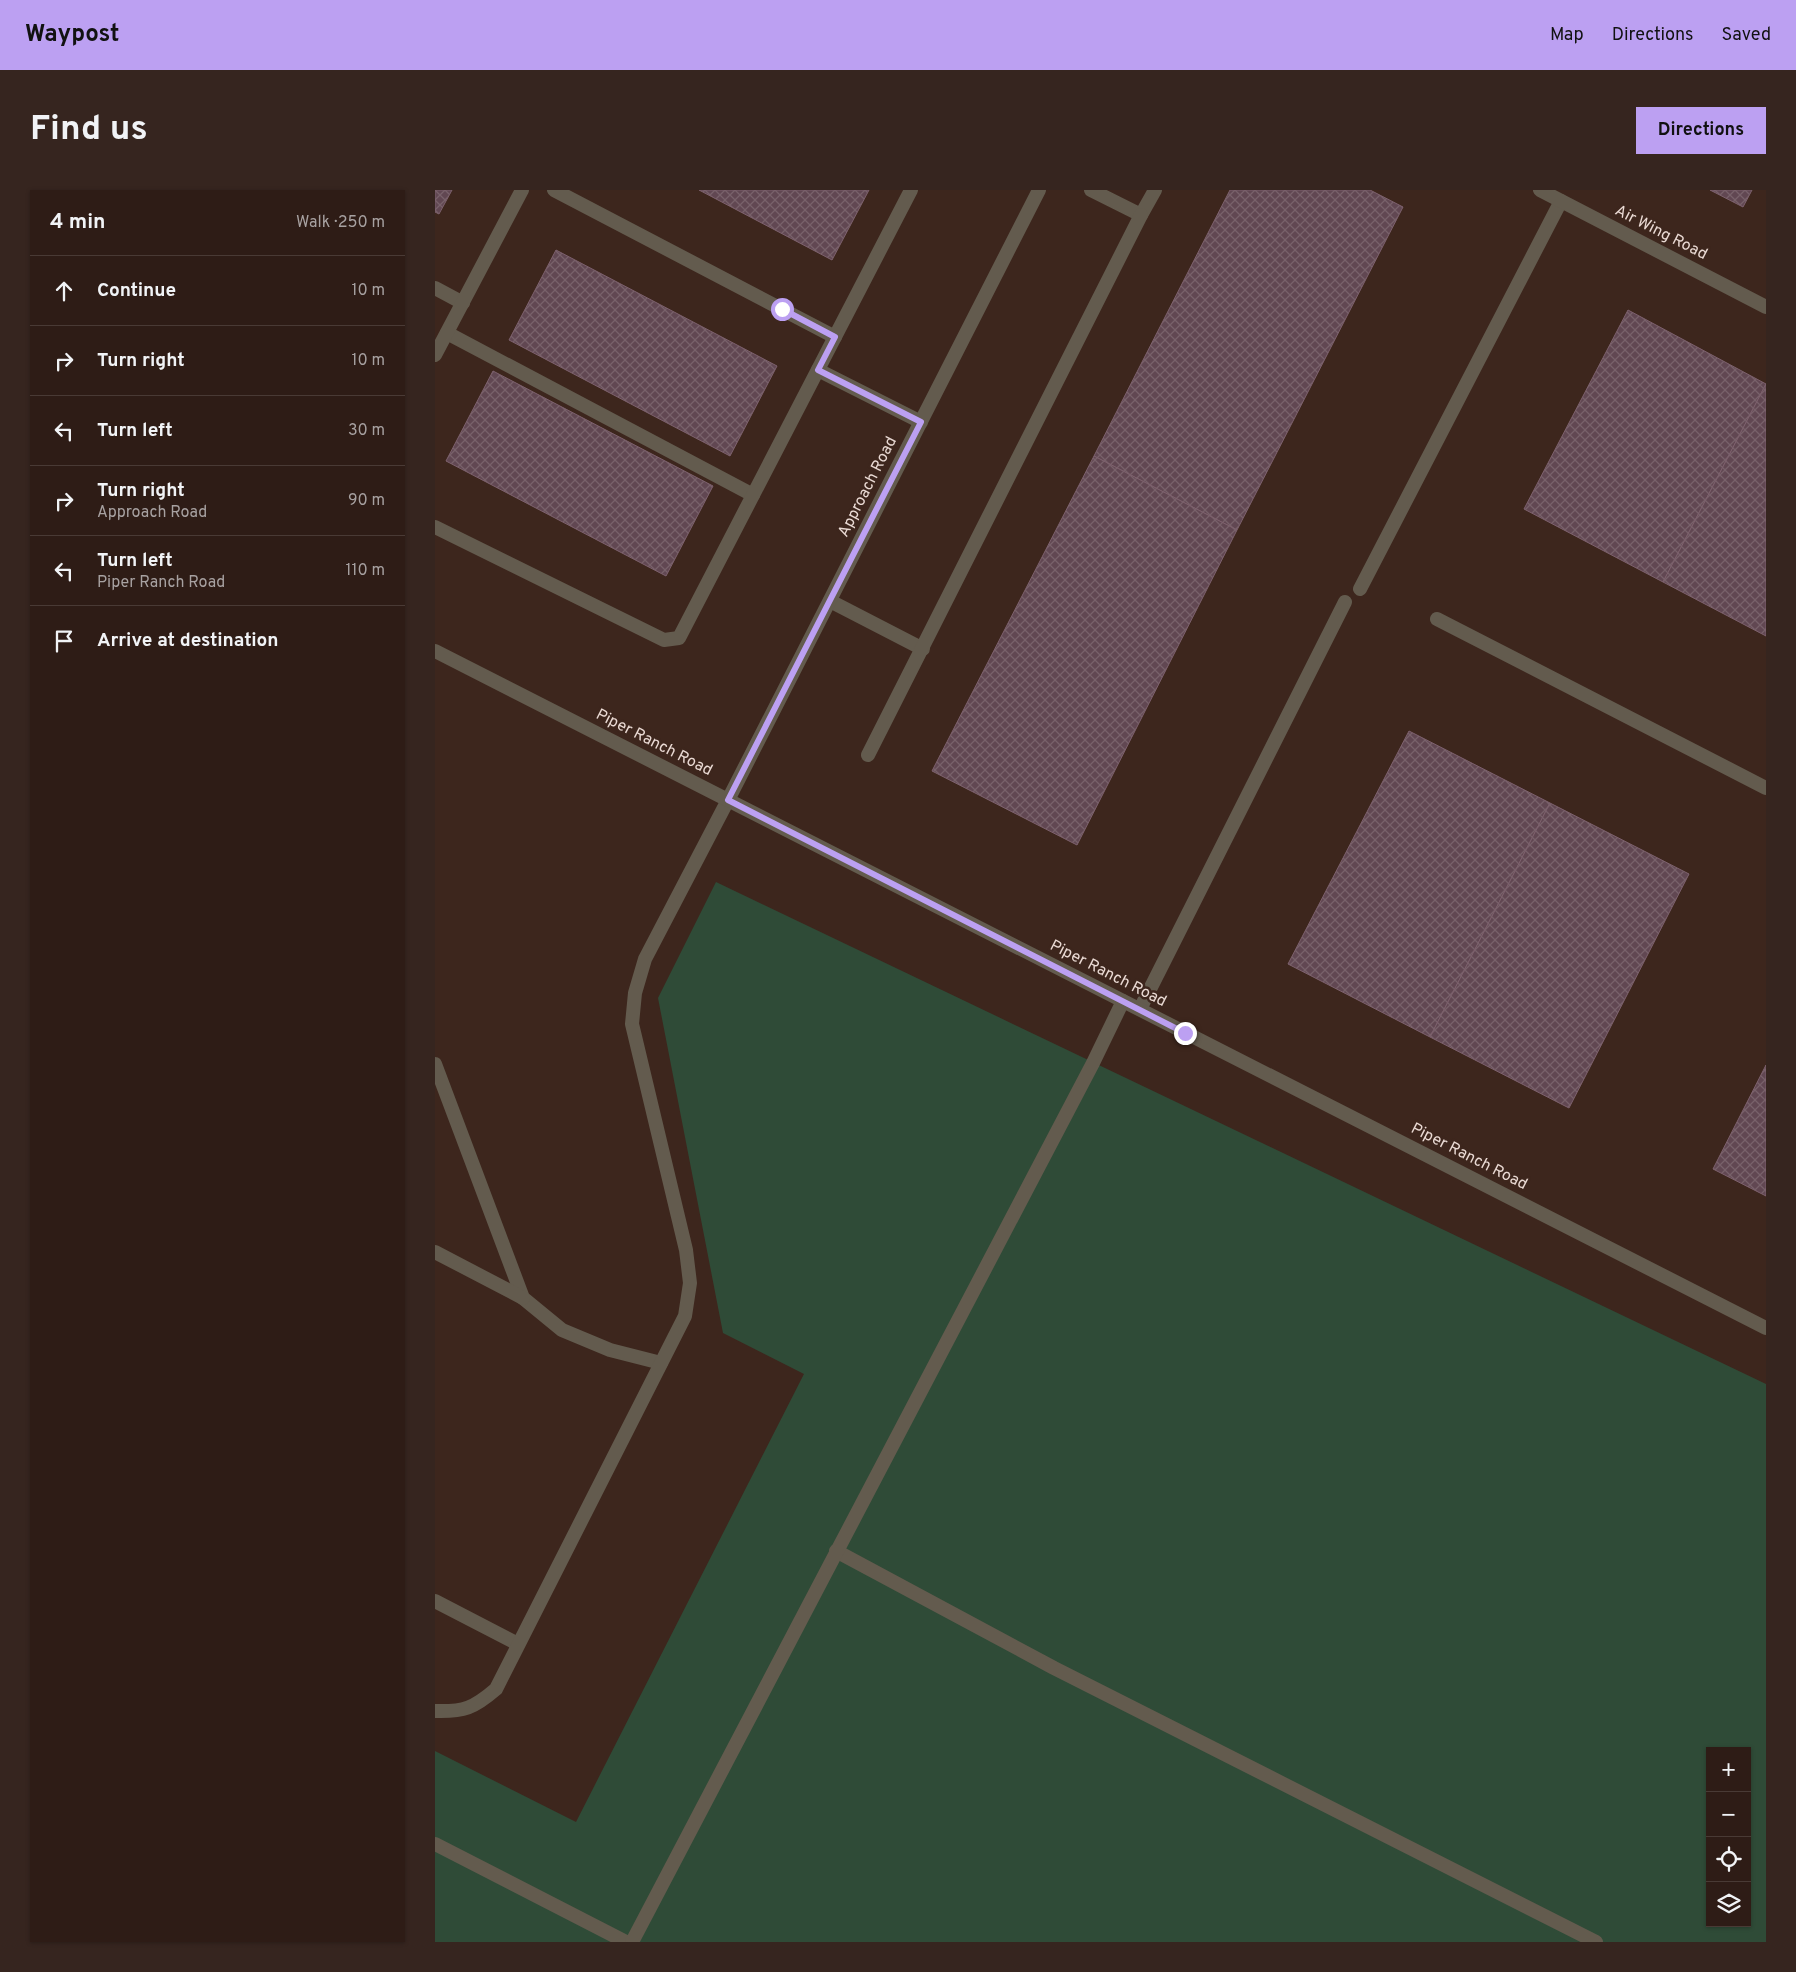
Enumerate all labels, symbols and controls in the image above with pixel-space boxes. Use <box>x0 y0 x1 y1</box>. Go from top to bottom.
text: Waypost <box>25 20 119 50</box>
text: Map <box>1550 24 1584 47</box>
text: Directions <box>1612 24 1694 47</box>
text: Saved <box>1722 24 1771 47</box>
button: Directions <box>1636 107 1766 154</box>
text: Find us <box>30 108 148 152</box>
street label: Air Wing Road <box>1611 201 1711 265</box>
text: 4 min <box>50 209 106 236</box>
text: Walk · 250 m <box>296 213 385 233</box>
icon: ahead <box>50 277 78 305</box>
text: Continue <box>97 279 176 303</box>
text: 10 m <box>351 281 385 301</box>
route start <box>771 298 794 321</box>
icon: right <box>50 347 78 375</box>
text: Turn right <box>97 349 185 373</box>
text: 10 m <box>351 351 385 371</box>
icon: left <box>50 417 78 445</box>
text: Turn left <box>97 419 173 443</box>
text: 30 m <box>348 421 385 441</box>
street label: Approach Road <box>834 433 902 541</box>
text: Turn right <box>97 479 185 503</box>
icon: right <box>50 487 78 515</box>
text: 90 m <box>348 491 385 511</box>
text: Approach Road <box>97 503 207 523</box>
text: Turn left <box>97 549 173 573</box>
icon: left <box>50 557 78 585</box>
text: 110 m <box>345 561 385 581</box>
text: Piper Ranch Road <box>97 573 225 593</box>
icon: arrive <box>50 627 78 655</box>
text: Arrive at destination <box>97 629 278 653</box>
street label: Piper Ranch Road <box>592 705 716 781</box>
street label: Piper Ranch Road <box>1046 936 1170 1012</box>
route end <box>1174 1022 1197 1045</box>
street label: Piper Ranch Road <box>1407 1119 1531 1195</box>
map controls <box>1706 1747 1751 1927</box>
button: + <box>1706 1747 1751 1792</box>
button: − <box>1706 1792 1751 1837</box>
button: locate <box>1706 1837 1751 1882</box>
button: layers <box>1706 1882 1751 1927</box>

